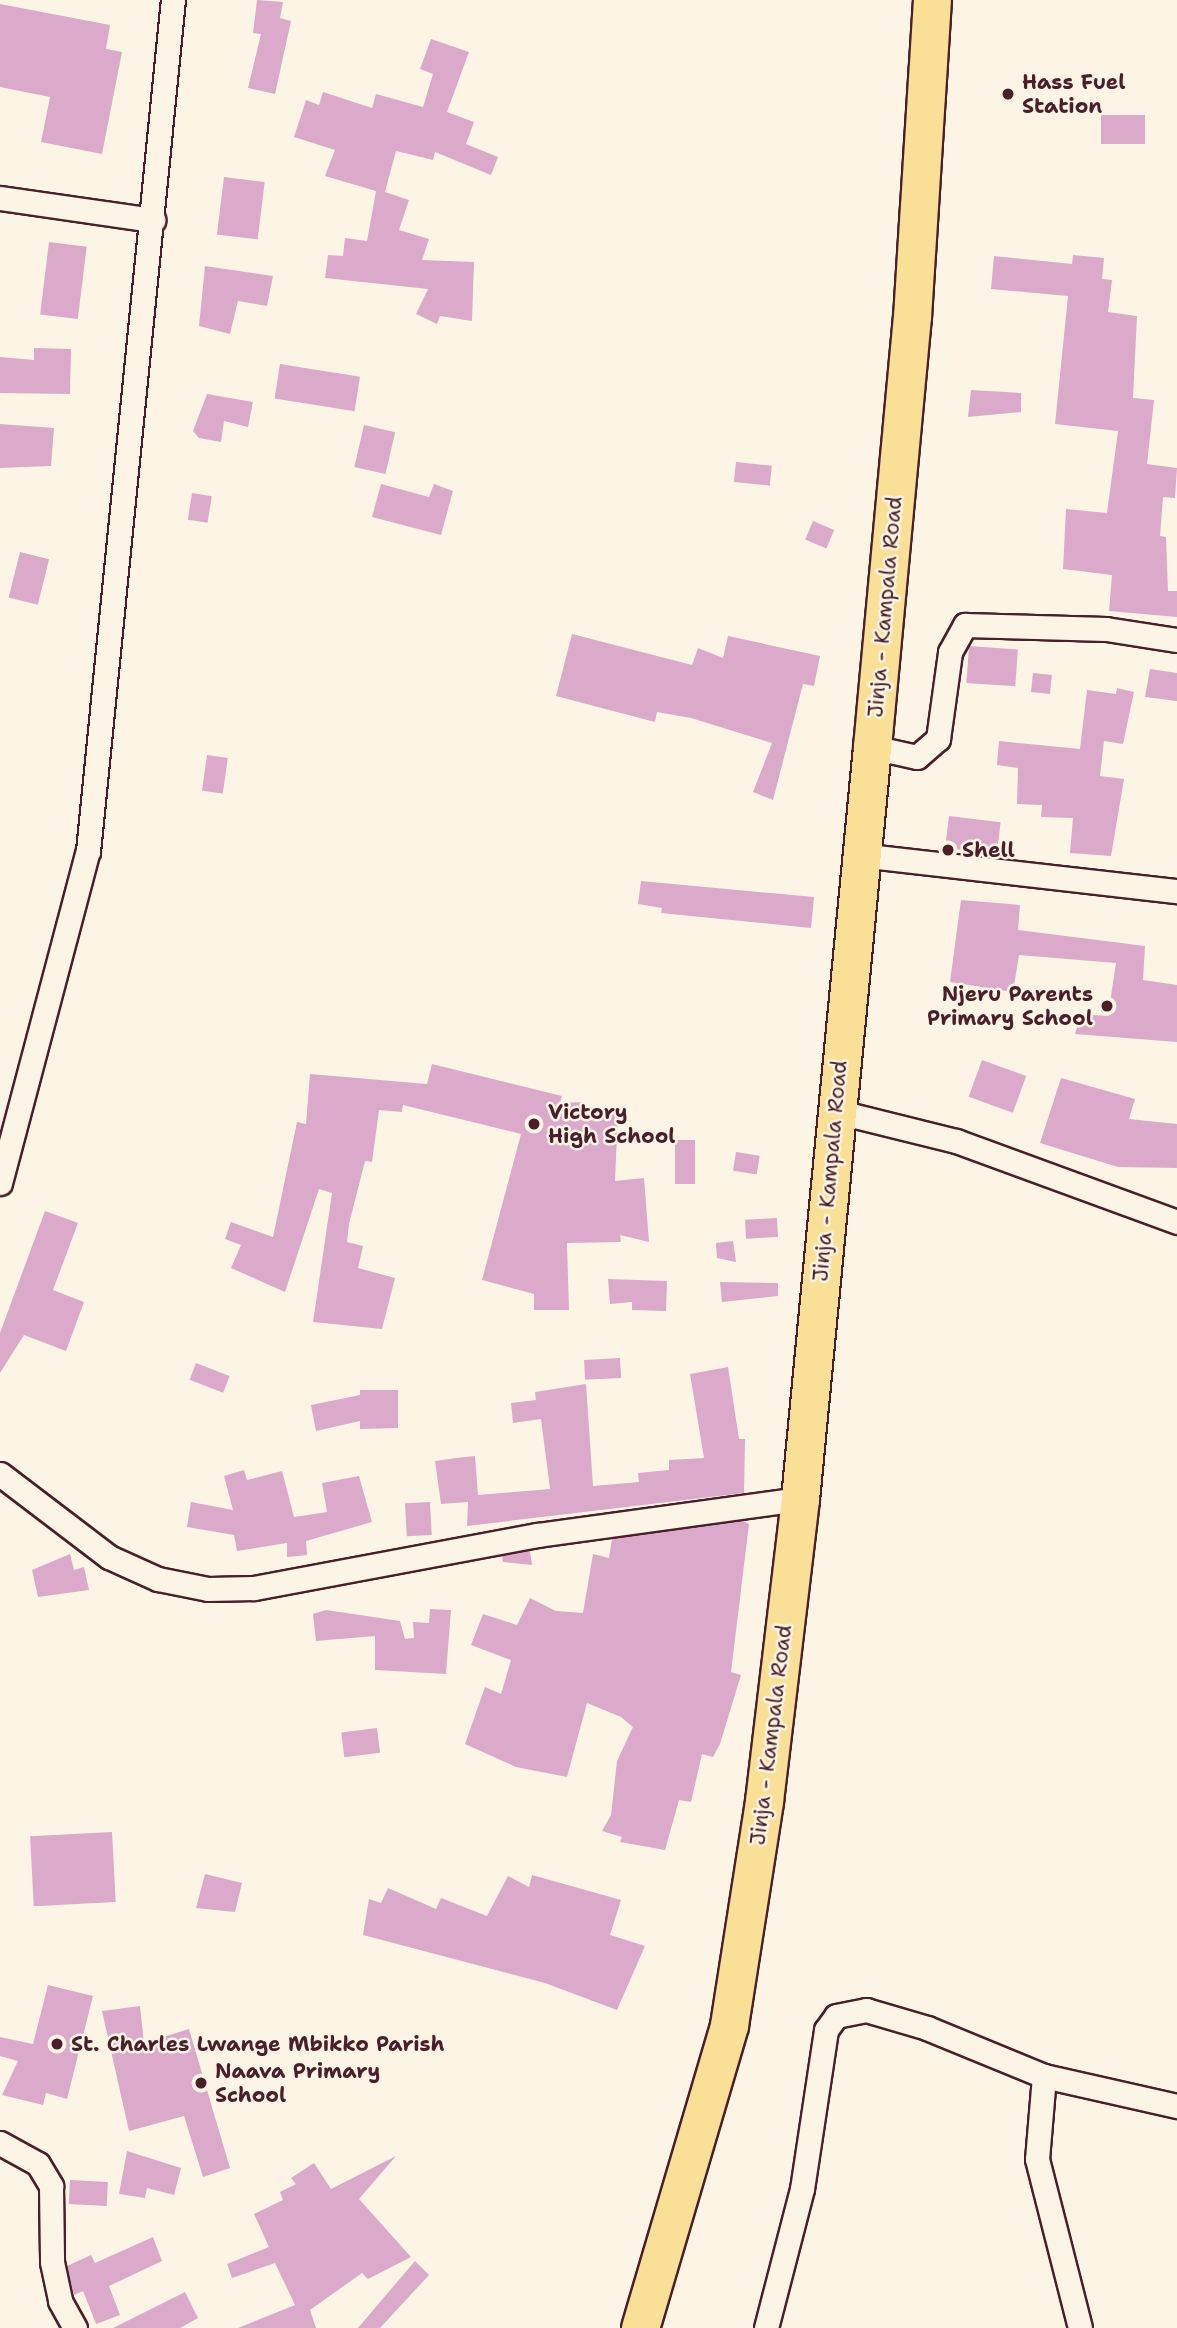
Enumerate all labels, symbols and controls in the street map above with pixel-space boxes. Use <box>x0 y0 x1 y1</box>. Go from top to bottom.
place label: Hass Fuel Station <box>1022 69 1126 119</box>
marker: Hass Fuel Station <box>1000 86 1016 102</box>
street label: Jinja - Kampala Road <box>863 495 907 719</box>
place label: Shell <box>962 837 1015 863</box>
marker: Shell <box>940 842 956 858</box>
place label: Njeru Parents Primary School <box>927 981 1093 1031</box>
marker: Njeru Parents Primary School <box>1099 998 1115 1014</box>
street label: Jinja - Kampala Road <box>808 1059 852 1283</box>
place label: Victory High School <box>548 1099 676 1149</box>
marker: Victory High School <box>526 1116 542 1132</box>
street label: Jinja - Kampala Road <box>745 1623 797 1847</box>
place label: St. Charles Lwange Mbikko Parish <box>71 2031 445 2057</box>
marker: St. Charles Lwange Mbikko Parish <box>49 2036 65 2052</box>
place label: Naava Primary School <box>215 2058 380 2108</box>
marker: Naava Primary School <box>193 2075 209 2091</box>

